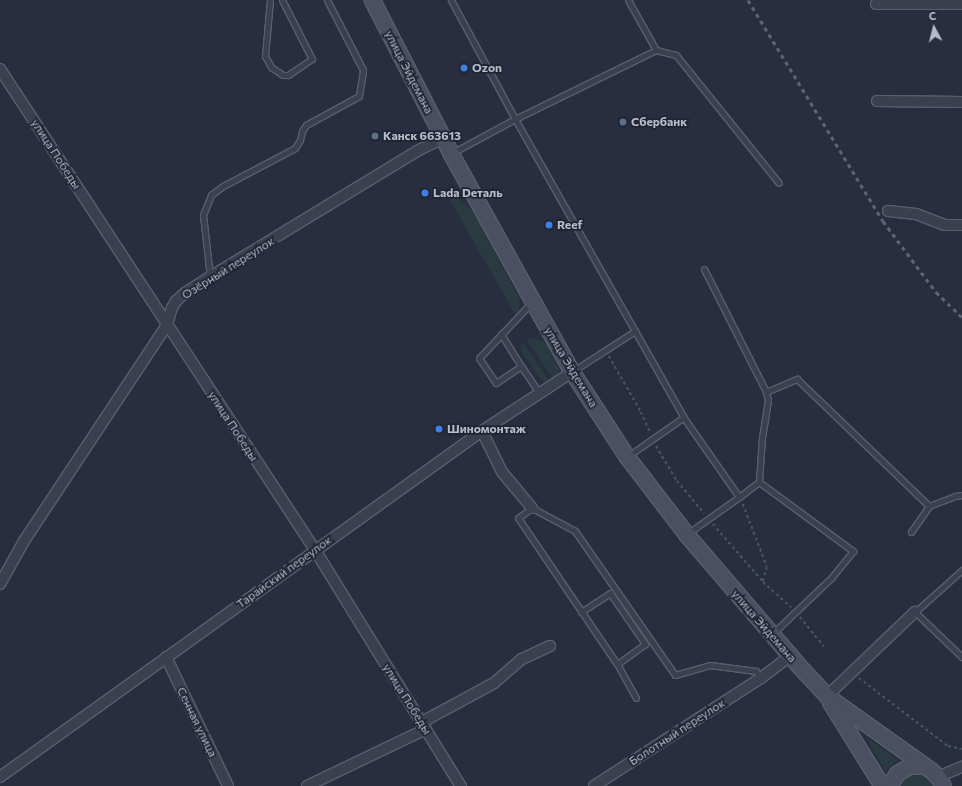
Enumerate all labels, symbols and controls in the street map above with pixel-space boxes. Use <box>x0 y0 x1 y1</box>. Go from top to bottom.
north arrow <box>914 8 954 48</box>
text: С <box>928 9 937 23</box>
street label: улица Эйдемана <box>382 28 436 116</box>
place label: Ozon <box>472 61 502 75</box>
marker: Ozon <box>459 63 469 73</box>
place label: Сбербанк <box>631 115 687 129</box>
street label: улица Победы <box>28 116 84 192</box>
marker: Сбербанк <box>618 117 628 127</box>
place label: Канск 663613 <box>383 129 461 143</box>
marker: Канск 663613 <box>370 131 380 141</box>
place label: Lada Dеталь <box>433 186 503 200</box>
marker: Lada Dеталь <box>420 188 430 198</box>
place label: Reef <box>557 218 582 232</box>
marker: Reef <box>544 220 554 230</box>
street label: Озёрный переулок <box>179 234 277 302</box>
street label: улица Эйдемана <box>541 324 601 410</box>
street label: улица Победы <box>205 388 261 464</box>
place label: Шиномонтаж <box>447 422 526 436</box>
marker: Шиномонтаж <box>434 424 444 434</box>
street label: Тарайский переулок <box>234 533 334 611</box>
street label: улица Эйдемана <box>729 587 799 665</box>
street label: улица Победы <box>380 661 434 737</box>
street label: Сенная улица <box>174 685 220 759</box>
street label: Болотный переулок <box>626 696 728 768</box>

